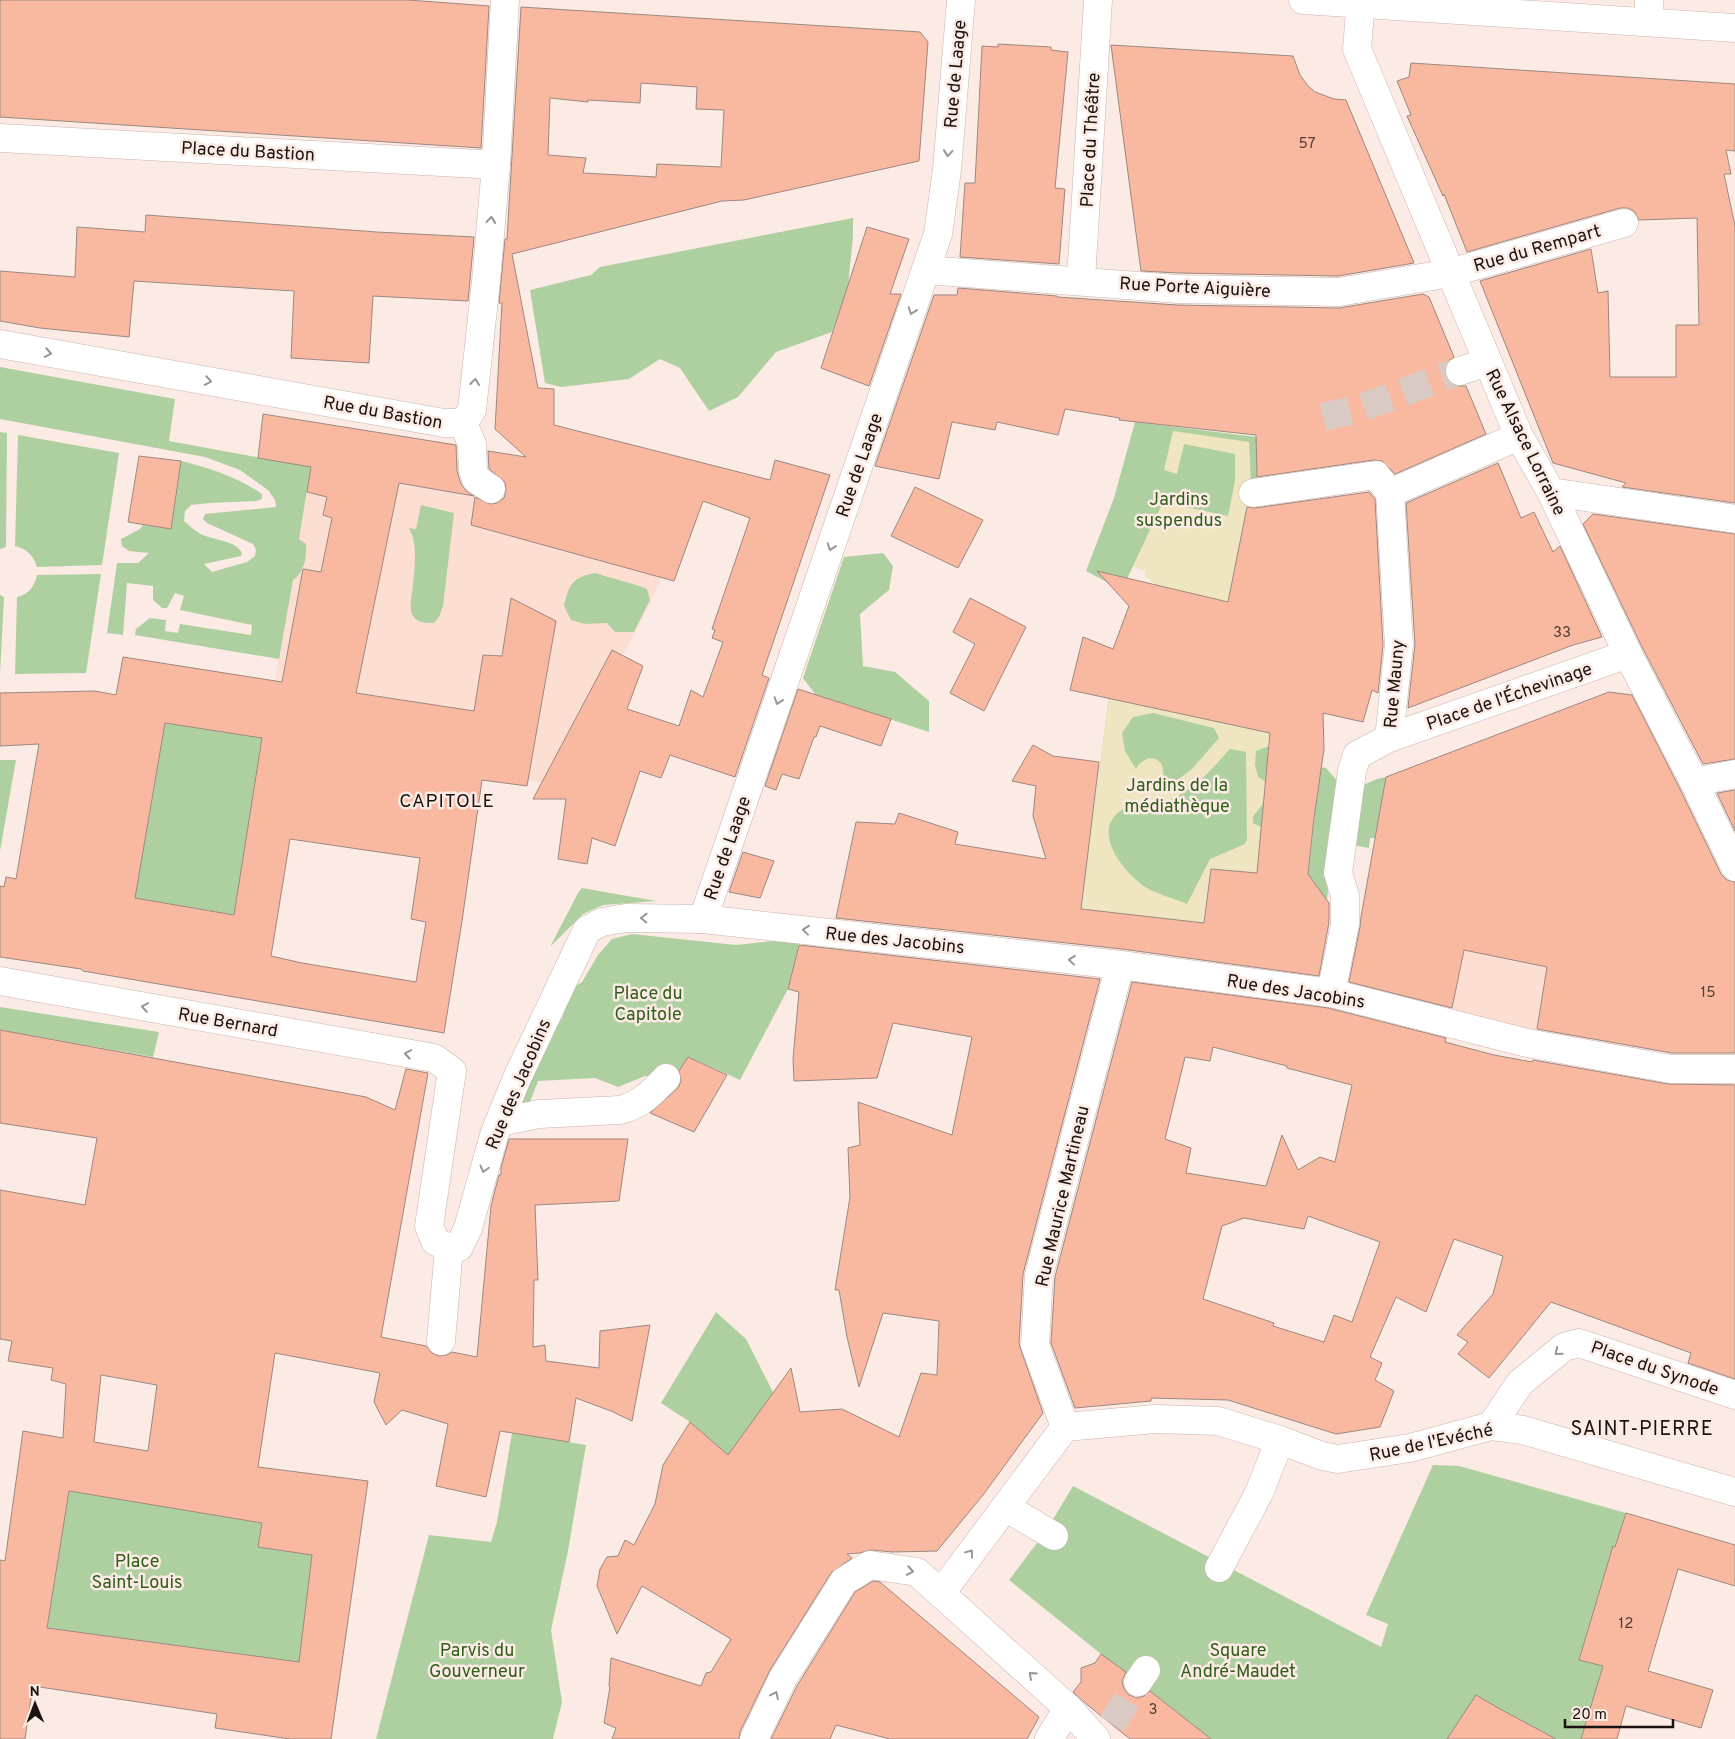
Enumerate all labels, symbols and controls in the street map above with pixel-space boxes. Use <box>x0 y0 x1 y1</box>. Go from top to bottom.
street label: Rue de Laage <box>940 19 973 129</box>
street label: Place du Théâtre <box>1076 72 1107 208</box>
house number: 57 <box>1299 135 1316 154</box>
street label: Place du Bastion <box>180 138 316 167</box>
one-way arrow <box>943 150 954 158</box>
one-way arrow <box>486 216 497 224</box>
street label: Rue du Rempart <box>1471 220 1604 279</box>
street label: Rue Porte Aiguière <box>1119 273 1271 304</box>
one-way arrow <box>908 306 918 314</box>
one-way arrow <box>44 347 52 357</box>
street label: Rue Alsace Lorraine <box>1479 365 1570 520</box>
one-way arrow <box>204 376 212 386</box>
one-way arrow <box>469 378 480 386</box>
street label: Rue du Bastion <box>321 392 444 435</box>
street label: Rue de Laage <box>832 410 889 521</box>
park label: Jardins suspendus <box>1136 489 1222 533</box>
one-way arrow <box>827 542 837 551</box>
house number: 33 <box>1553 624 1571 643</box>
street label: Rue Mauny <box>1380 639 1411 729</box>
street label: Place de l'Échevinage <box>1423 656 1595 737</box>
one-way arrow <box>774 696 784 705</box>
park label: Jardins de la médiathèque <box>1124 775 1230 819</box>
district label: CAPITOLE <box>399 790 495 814</box>
street label: Rue de Laage <box>700 793 757 904</box>
one-way arrow <box>640 913 648 923</box>
street label: Rue des Jacobins <box>824 923 966 960</box>
one-way arrow <box>801 925 809 936</box>
one-way arrow <box>1067 955 1075 966</box>
street label: Rue des Jacobins <box>1225 970 1367 1015</box>
park label: Place du Capitole <box>613 983 683 1027</box>
house number: 15 <box>1701 984 1715 1003</box>
one-way arrow <box>140 1002 149 1012</box>
street label: Rue Bernard <box>176 1003 279 1044</box>
street label: Rue des Jacobins <box>481 1016 557 1154</box>
one-way arrow <box>404 1049 412 1059</box>
street label: Rue Maurice Martineau <box>1031 1103 1096 1289</box>
one-way arrow <box>480 1165 490 1173</box>
street label: Place du Synode <box>1587 1337 1722 1402</box>
one-way arrow <box>1554 1347 1563 1356</box>
district label: SAINT-PIERRE <box>1570 1417 1714 1443</box>
street label: Rue de l'Evéché <box>1367 1419 1495 1468</box>
one-way arrow <box>965 1550 973 1559</box>
park label: Place Saint-Louis <box>92 1551 182 1595</box>
one-way arrow <box>905 1565 914 1575</box>
house number: 12 <box>1619 1615 1633 1634</box>
park label: Parvis du Gouverneur <box>429 1640 525 1684</box>
park label: Square André-Maudet <box>1180 1640 1296 1684</box>
one-way arrow <box>1029 1672 1038 1681</box>
north arrow <box>10 1679 60 1729</box>
text: N <box>30 1684 40 1701</box>
one-way arrow <box>769 1691 779 1700</box>
scale bar <box>1565 1696 1672 1728</box>
house number: 3 <box>1148 1701 1158 1720</box>
text: 20 m <box>1572 1706 1607 1725</box>

